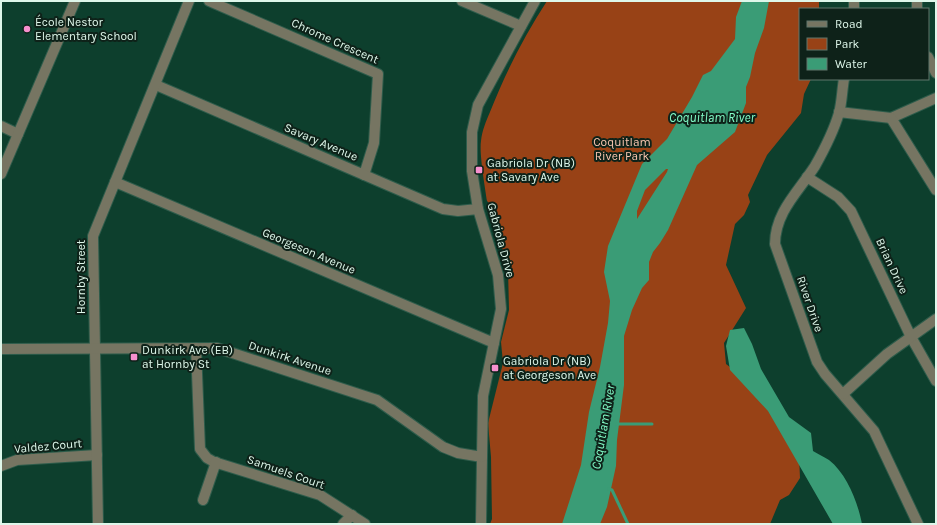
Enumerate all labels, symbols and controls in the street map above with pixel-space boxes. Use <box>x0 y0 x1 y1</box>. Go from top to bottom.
legend <box>799 8 929 80</box>
place label: École Nestor Elementary School <box>35 14 137 43</box>
street label: Chrome Crescent <box>289 15 381 67</box>
text: Road <box>835 17 863 31</box>
marker: École Nestor Elementary School <box>22 24 32 34</box>
text: Park <box>835 37 860 51</box>
text: Water <box>835 57 868 71</box>
water label: Coquitlam River <box>669 110 756 126</box>
street label: Savary Avenue <box>282 120 360 164</box>
park label: Coquitlam River Park <box>593 135 651 163</box>
place label: Gabriola Dr (NB) at Savary Ave <box>487 156 575 184</box>
marker: Gabriola Dr (NB) at Savary Ave <box>474 165 484 175</box>
street label: Gabriola Drive <box>484 201 518 279</box>
street label: Georgeson Avenue <box>260 225 358 277</box>
street label: Brian Drive <box>873 236 911 296</box>
street label: Hornby Street <box>74 239 88 314</box>
street label: River Drive <box>794 274 826 334</box>
street label: Dunkirk Avenue <box>247 338 333 378</box>
place label: Dunkirk Ave (EB) at Hornby St <box>142 343 233 371</box>
marker: Dunkirk Ave (EB) at Hornby St <box>129 352 139 362</box>
place label: Gabriola Dr (NB) at Georgeson Ave <box>503 354 596 382</box>
marker: Gabriola Dr (NB) at Georgeson Ave <box>490 363 500 373</box>
water label: Coquitlam River <box>588 383 619 471</box>
street label: Valdez Court <box>13 436 83 456</box>
street label: Samuels Court <box>245 452 327 492</box>

